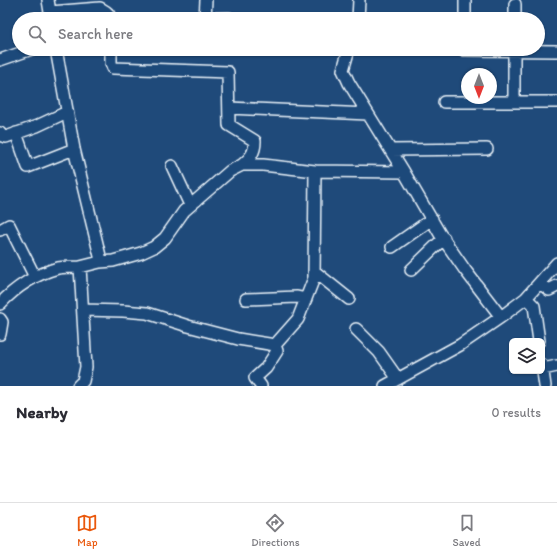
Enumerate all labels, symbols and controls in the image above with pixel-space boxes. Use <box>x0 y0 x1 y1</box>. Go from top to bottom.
search box <box>12 12 545 56</box>
icon: search <box>26 23 48 45</box>
text: Search here <box>58 25 133 43</box>
north arrow <box>461 68 497 104</box>
map controls <box>509 338 545 374</box>
button: layers <box>509 338 545 374</box>
text: Nearby <box>16 402 68 422</box>
text: 0 results <box>491 405 541 420</box>
tab: Map <box>76 512 98 549</box>
tab: Directions <box>251 512 300 549</box>
tab: Saved <box>452 512 481 549</box>

